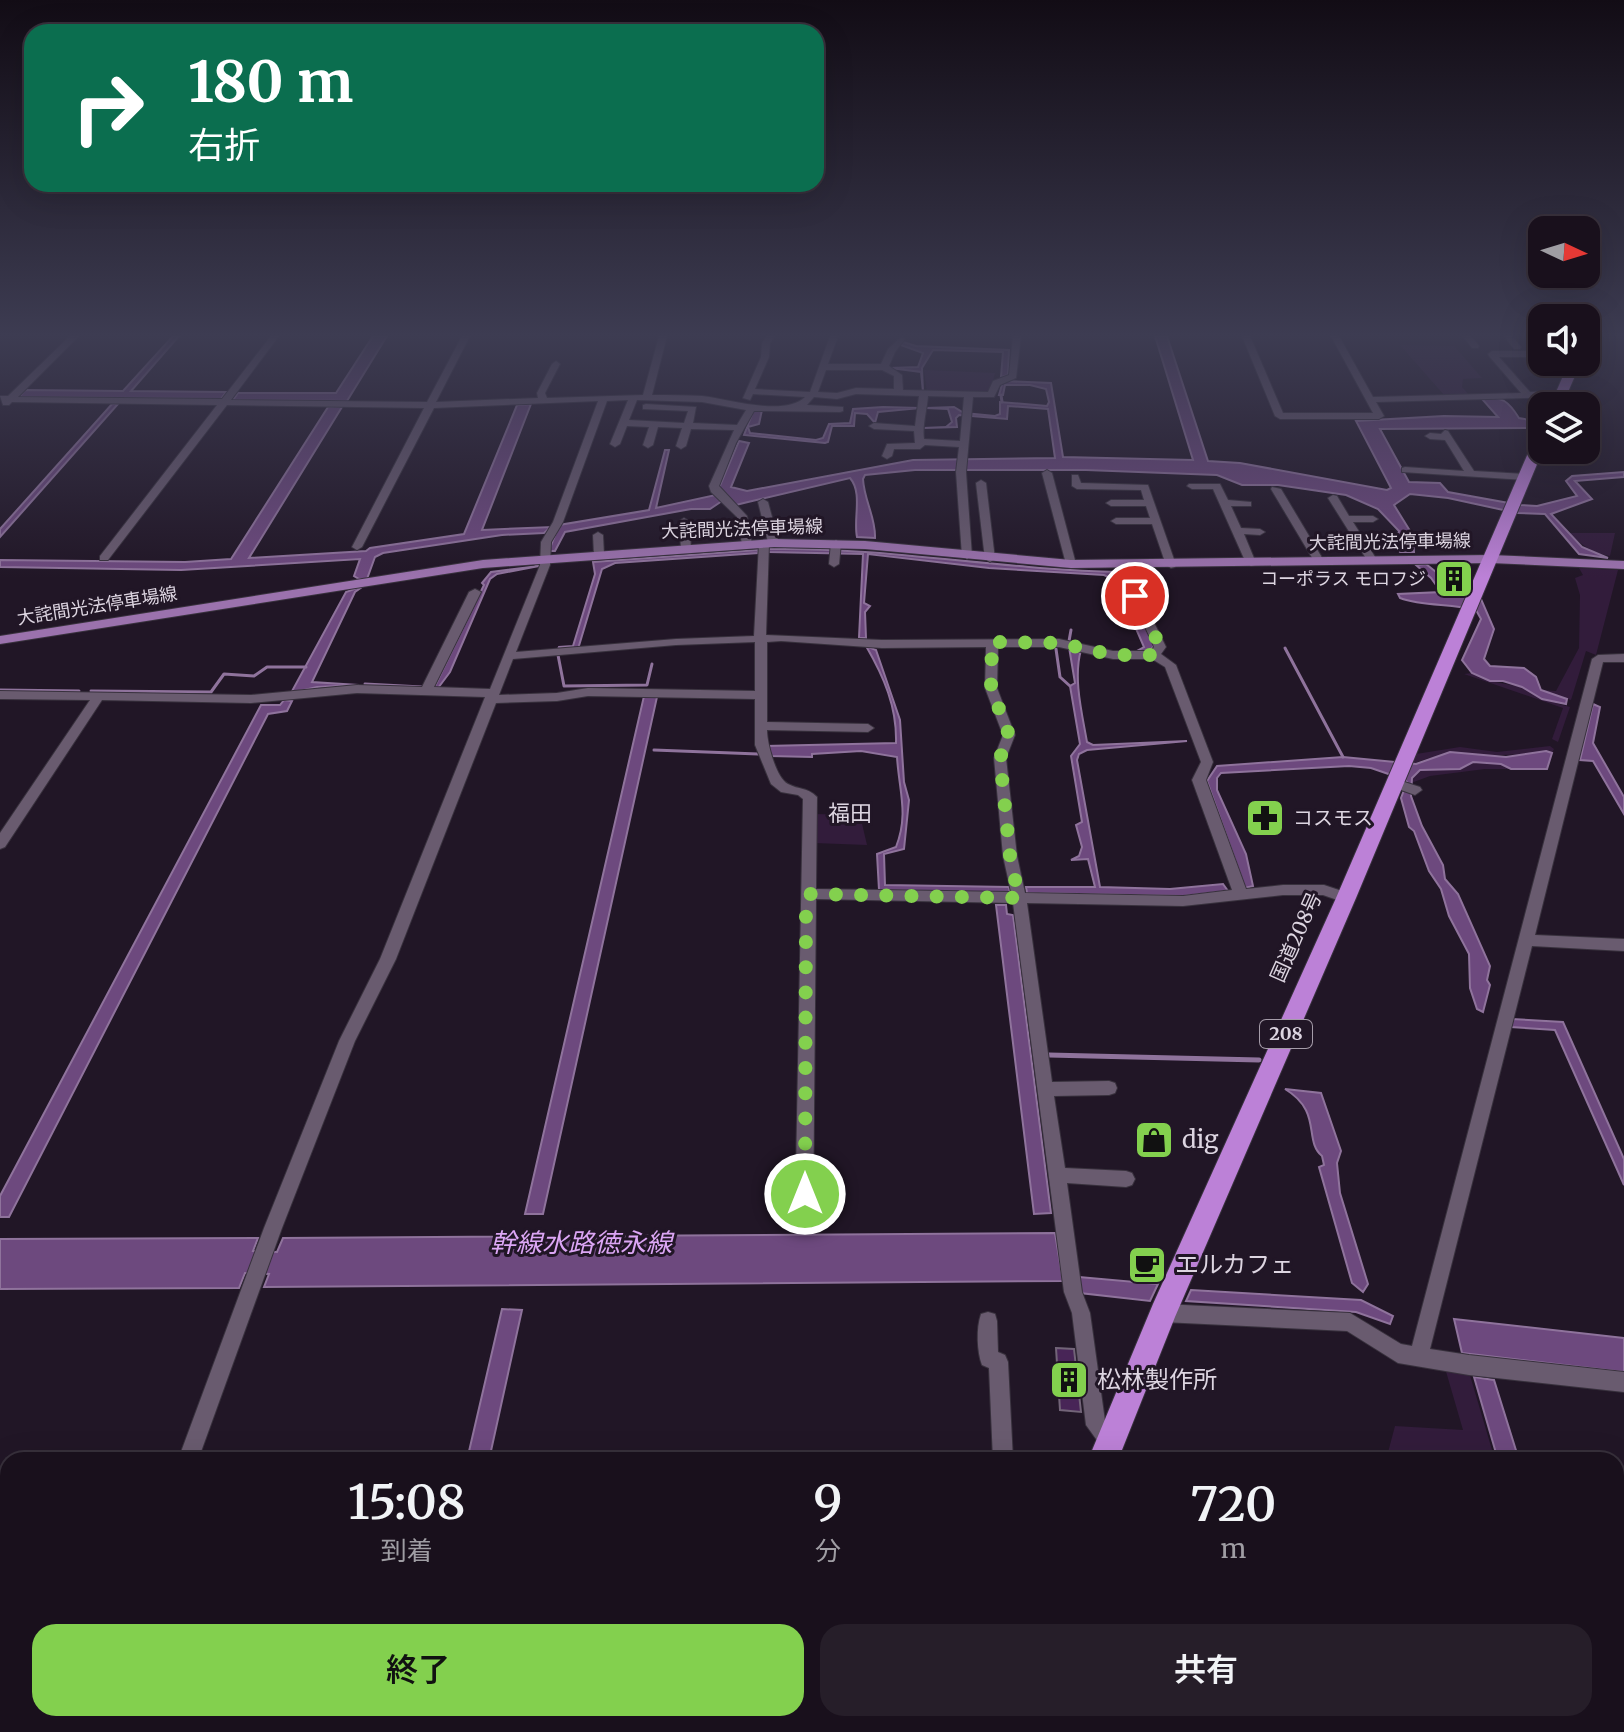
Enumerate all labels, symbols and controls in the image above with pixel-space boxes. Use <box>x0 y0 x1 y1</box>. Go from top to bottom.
text: 180 m <box>188 47 353 117</box>
icon: right <box>56 56 160 160</box>
text: 右折 <box>188 123 260 168</box>
north arrow <box>1528 216 1600 288</box>
map controls <box>1528 216 1600 464</box>
button: sound <box>1528 304 1600 376</box>
button: layers <box>1528 392 1600 464</box>
street label: 大詫間光法停車場線 <box>661 514 823 543</box>
street label: 大詫間光法停車場線 <box>1309 529 1471 554</box>
building icon: コーポラス モロフジ <box>1433 558 1475 600</box>
pin <box>1101 562 1169 630</box>
place label: コーポラス モロフジ <box>1260 567 1426 590</box>
icon: arrive <box>1113 574 1157 618</box>
street label: 大詫間光法停車場線 <box>15 581 179 630</box>
pharmacy icon: コスモス <box>1244 797 1286 839</box>
district label: 福田 <box>828 799 872 827</box>
place label: コスモス <box>1293 805 1373 830</box>
street label: 国道208号 <box>1265 888 1327 986</box>
road number: 208 <box>1260 1020 1312 1048</box>
shop icon: dig <box>1133 1119 1175 1161</box>
place label: dig <box>1182 1124 1219 1155</box>
position arrow <box>763 1152 847 1236</box>
water label: 幹線水路徳永線 <box>490 1226 675 1259</box>
cafe icon: エルカフェ <box>1126 1244 1168 1286</box>
place label: エルカフェ <box>1175 1249 1294 1280</box>
building icon: 松林製作所 <box>1048 1359 1090 1401</box>
place label: 松林製作所 <box>1097 1364 1217 1395</box>
text: 15:08 <box>348 1472 466 1532</box>
text: 9 <box>813 1472 843 1532</box>
text: 720 <box>1190 1474 1276 1534</box>
text: m <box>1220 1532 1246 1565</box>
text: 到着 <box>381 1534 433 1567</box>
text: 分 <box>815 1534 841 1567</box>
button: 終了 <box>32 1624 804 1716</box>
button: 共有 <box>820 1624 1592 1716</box>

